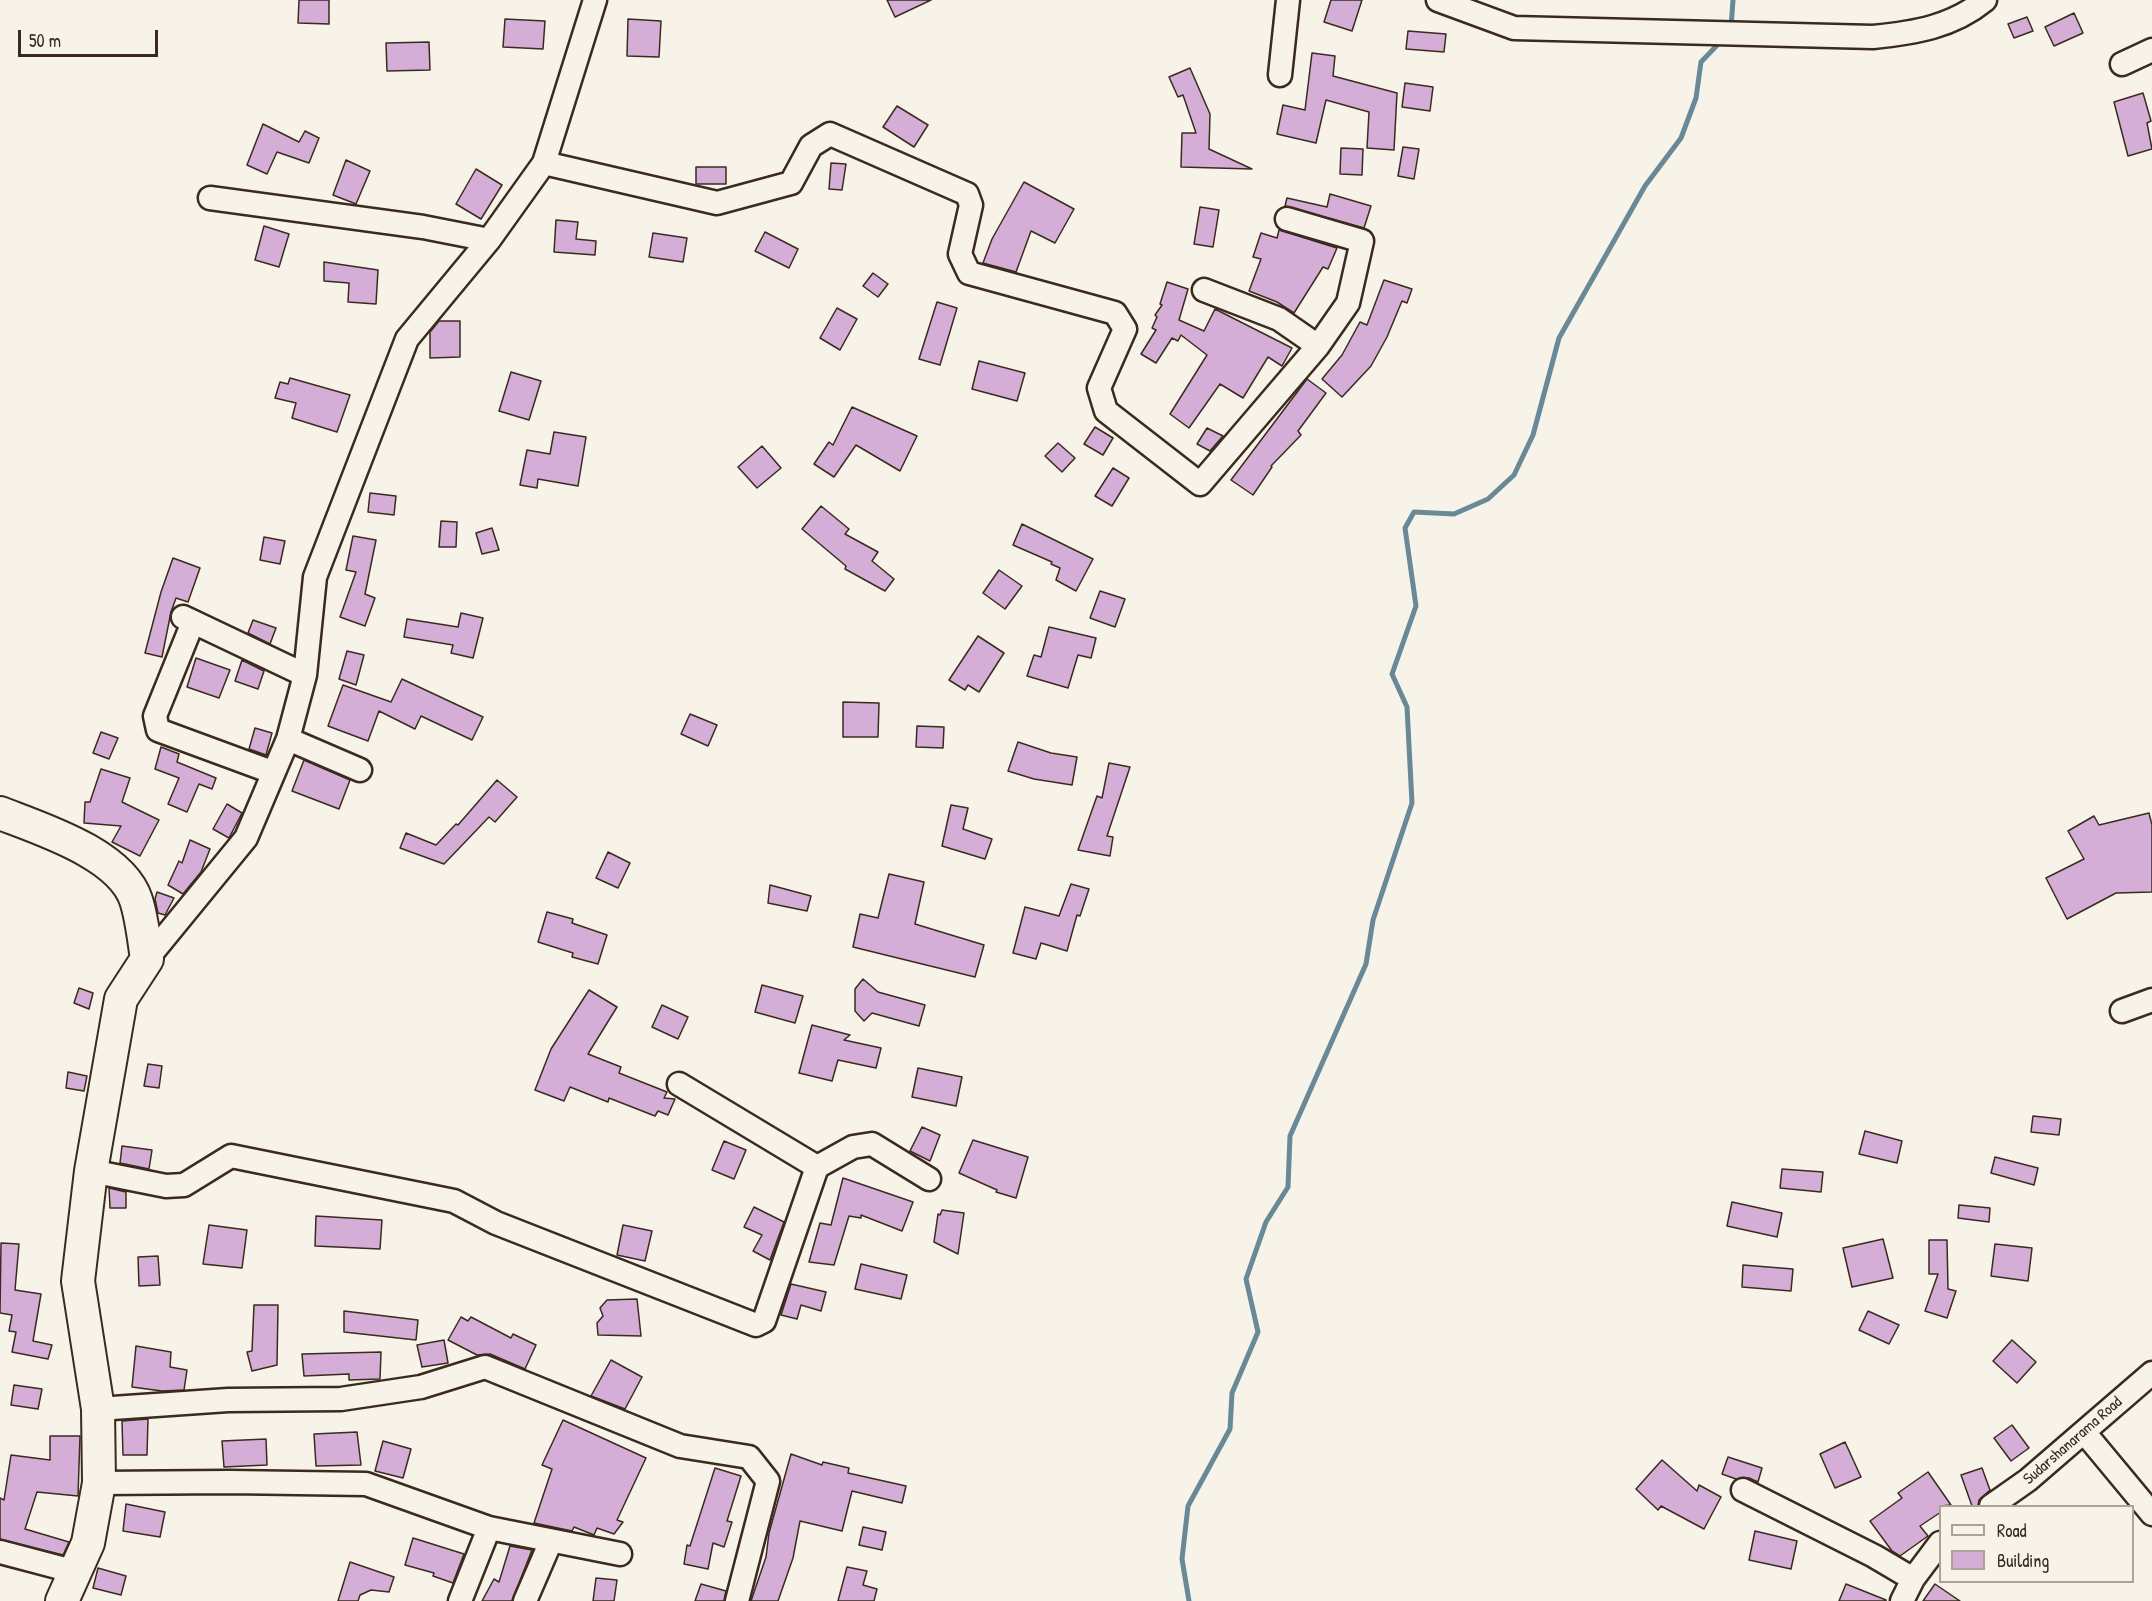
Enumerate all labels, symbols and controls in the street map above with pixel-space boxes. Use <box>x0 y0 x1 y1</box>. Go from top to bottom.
scale bar <box>21 18 160 56</box>
text: 50 m <box>29 28 61 53</box>
street label: Sudarshanarama Road <box>2020 1393 2126 1489</box>
legend <box>1939 1505 2134 1583</box>
text: Road <box>1997 1518 2027 1543</box>
text: Building <box>1997 1548 2049 1573</box>

